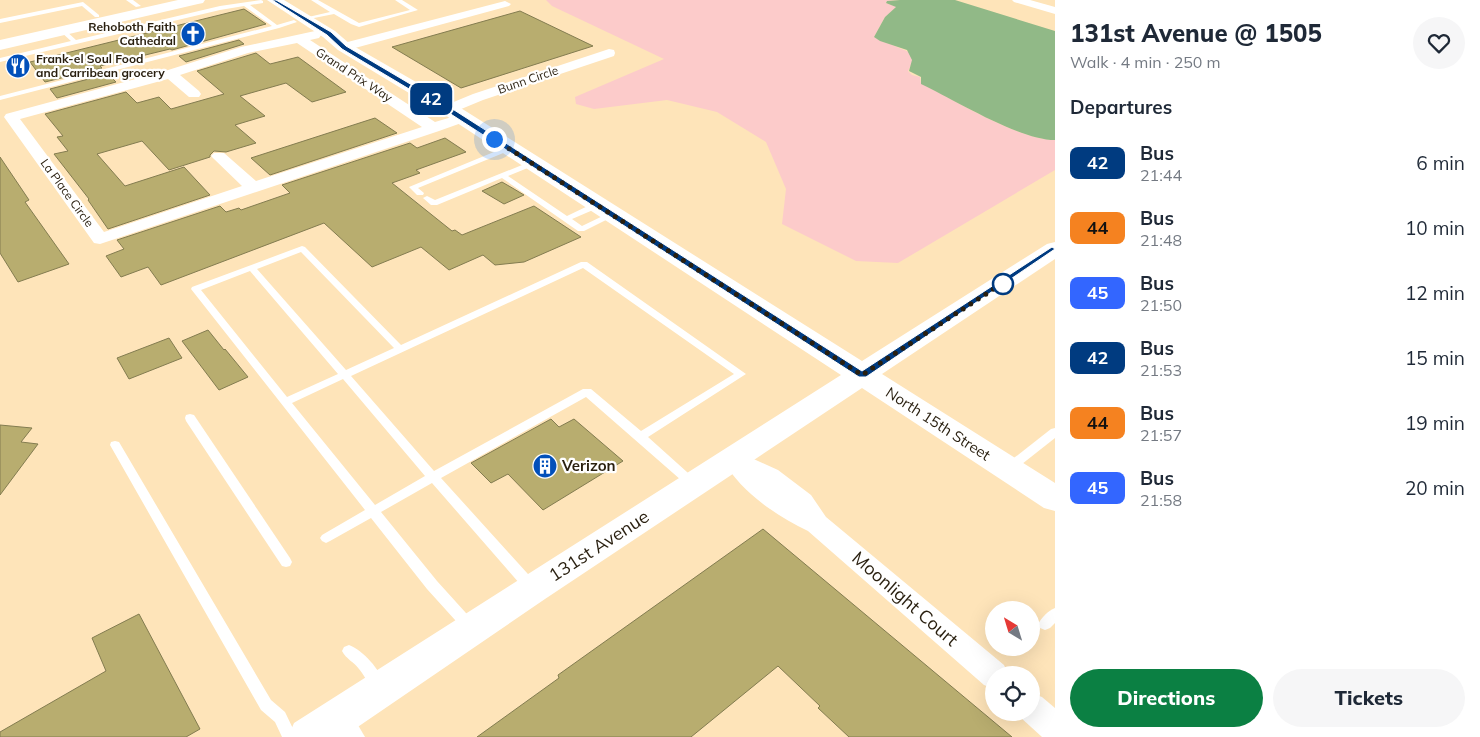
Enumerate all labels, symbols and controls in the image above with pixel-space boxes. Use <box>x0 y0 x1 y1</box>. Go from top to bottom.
button: heart <box>1413 17 1465 69</box>
text: 131st Avenue @ 1505 <box>1070 18 1322 48</box>
place label: Rehoboth Faith Cathedral <box>88 19 176 48</box>
church icon: Rehoboth Faith Cathedral <box>180 21 206 47</box>
street label: Grand Prix Way <box>313 44 396 105</box>
place label: Frank-el Soul Food and Carribean grocery <box>36 51 165 80</box>
text: Walk · 4 min · 250 m <box>1070 52 1221 72</box>
restaurant icon: Frank-el Soul Food and Carribean grocery <box>5 53 31 79</box>
street label: Bunn Circle <box>496 62 560 97</box>
line badge: 42 <box>408 83 454 115</box>
text: 42 <box>420 87 442 110</box>
text: Departures <box>1070 95 1172 119</box>
your location <box>482 127 507 152</box>
text: Bus <box>1140 141 1174 165</box>
text: 42 <box>1087 151 1108 174</box>
text: 6 min <box>1416 151 1465 175</box>
street label: La Place Circle <box>38 156 97 230</box>
text: 21:44 <box>1140 165 1182 185</box>
text: Bus <box>1140 206 1174 230</box>
text: 44 <box>1087 216 1108 239</box>
text: 10 min <box>1405 216 1465 240</box>
text: 21:48 <box>1140 230 1182 250</box>
text: Bus <box>1140 271 1174 295</box>
unlabelled marker <box>992 273 1014 295</box>
text: 45 <box>1087 281 1108 304</box>
text: 12 min <box>1405 281 1465 305</box>
text: 21:50 <box>1140 295 1182 315</box>
text: Bus <box>1140 336 1174 360</box>
text: 42 <box>1087 346 1108 369</box>
text: 15 min <box>1405 346 1465 370</box>
text: 21:53 <box>1140 360 1182 380</box>
street label: North 15th Street <box>882 383 994 465</box>
text: Bus <box>1140 401 1174 425</box>
text: 44 <box>1087 411 1108 434</box>
text: 19 min <box>1405 411 1465 435</box>
text: 21:57 <box>1140 425 1182 445</box>
building icon: Verizon <box>532 453 558 479</box>
place label: Verizon <box>561 456 616 475</box>
text: Bus <box>1140 466 1174 490</box>
text: 45 <box>1087 476 1108 499</box>
text: 20 min <box>1405 476 1465 500</box>
text: 21:58 <box>1140 490 1182 510</box>
street label: 131st Avenue <box>544 505 653 587</box>
street label: Moonlight Court <box>848 546 963 651</box>
north arrow <box>985 601 1040 656</box>
map controls <box>985 601 1040 721</box>
button: locate <box>985 666 1040 721</box>
button: Directions <box>1070 669 1263 727</box>
button: Tickets <box>1273 669 1465 727</box>

